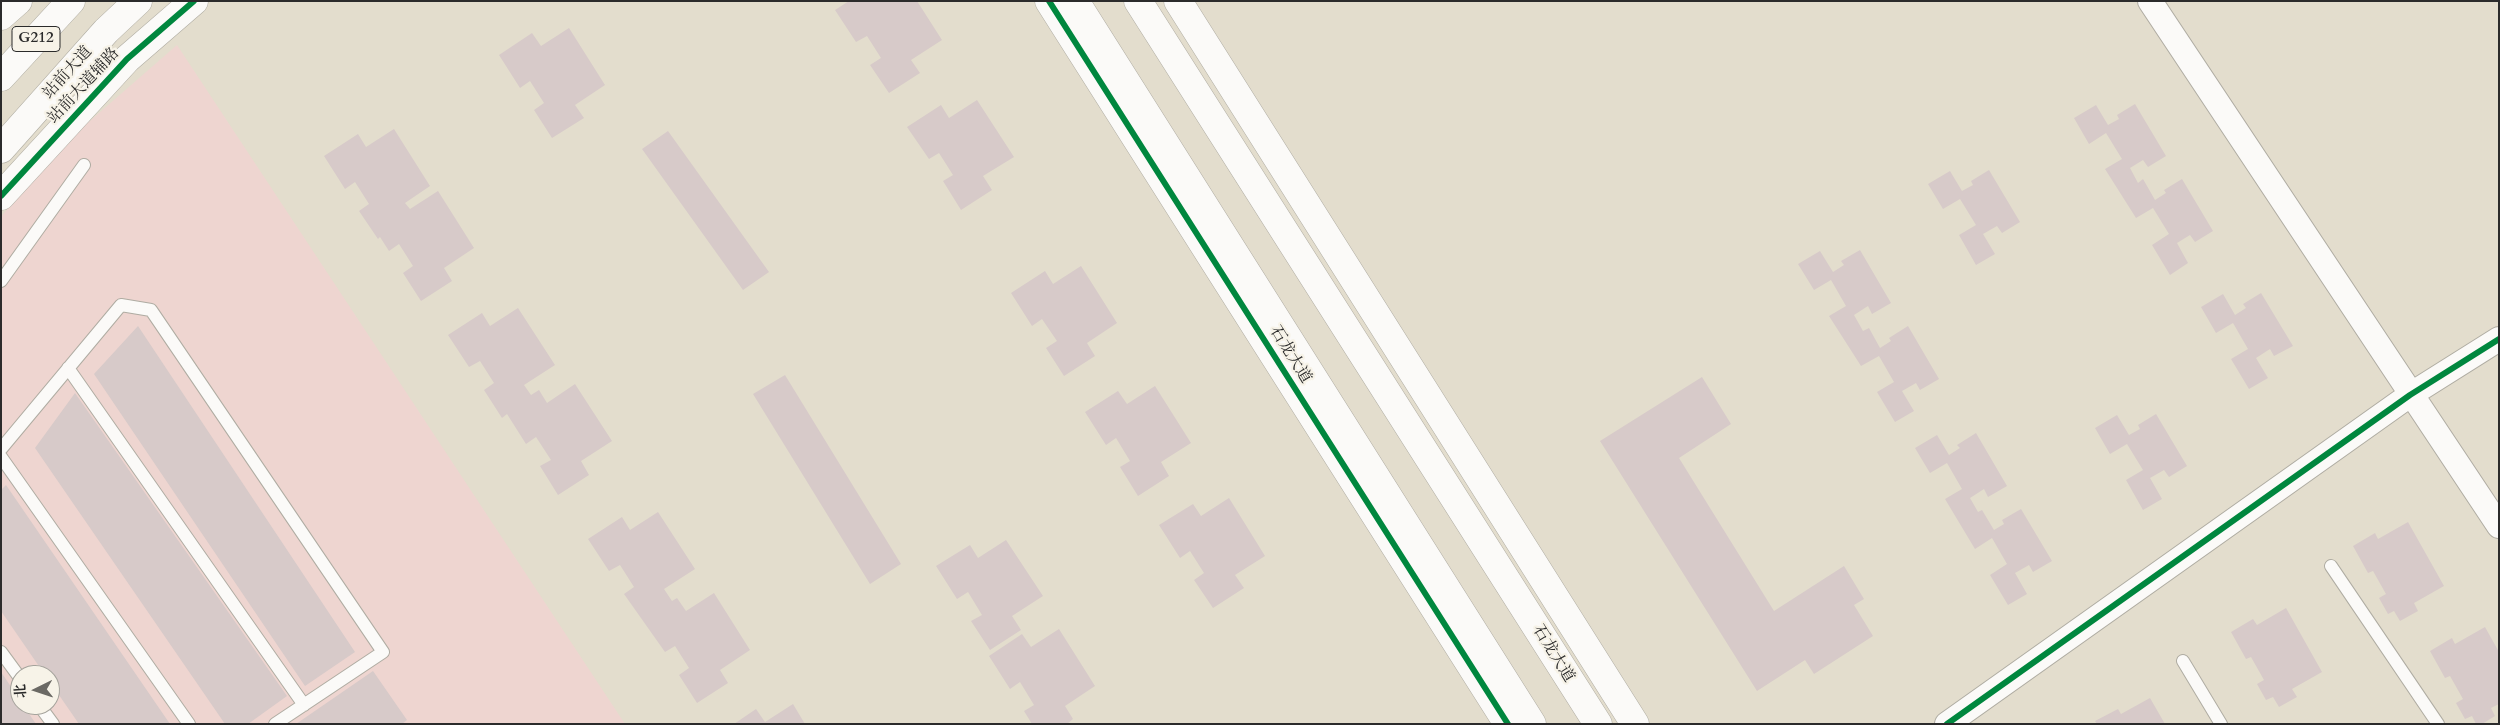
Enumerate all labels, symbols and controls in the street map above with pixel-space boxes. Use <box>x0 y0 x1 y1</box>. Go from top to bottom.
road number: G212 <box>12 26 60 52</box>
street label: 站前大道 <box>39 43 97 103</box>
street label: 站前大道辅路 <box>44 44 124 128</box>
street label: 石龙大道 <box>1265 323 1315 387</box>
street label: 石龙大道 <box>1528 622 1578 686</box>
north arrow <box>10 665 60 715</box>
text: 北 <box>11 683 31 699</box>

